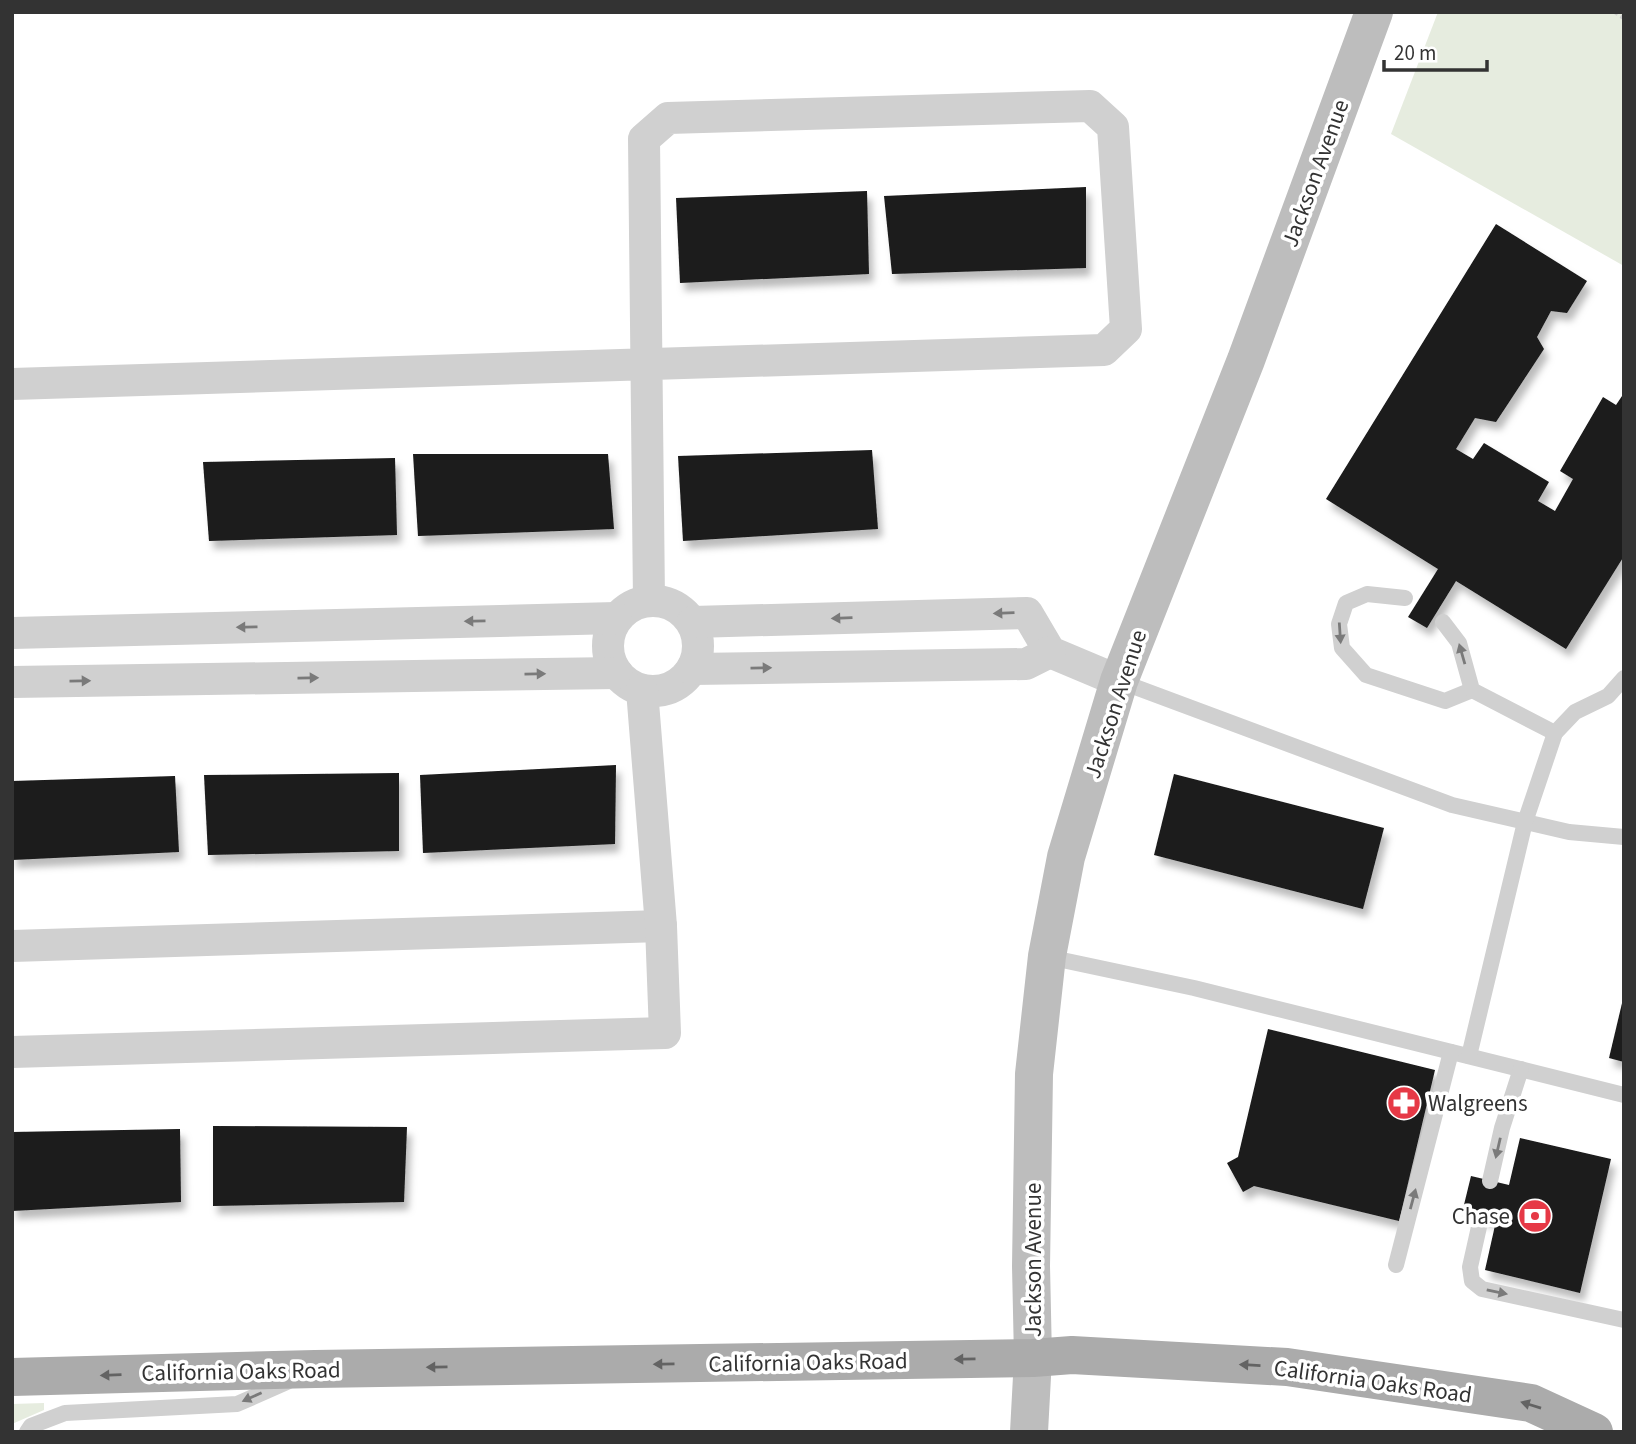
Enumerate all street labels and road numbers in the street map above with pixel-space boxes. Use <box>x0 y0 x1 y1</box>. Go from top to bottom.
street label: Jackson Avenue <box>1274 95 1357 251</box>
street label: Jackson Avenue <box>1076 626 1155 783</box>
street label: Jackson Avenue <box>1017 1183 1050 1337</box>
street label: California Oaks Road <box>708 1344 908 1381</box>
street label: California Oaks Road <box>1272 1351 1474 1412</box>
street label: California Oaks Road <box>141 1353 341 1390</box>

